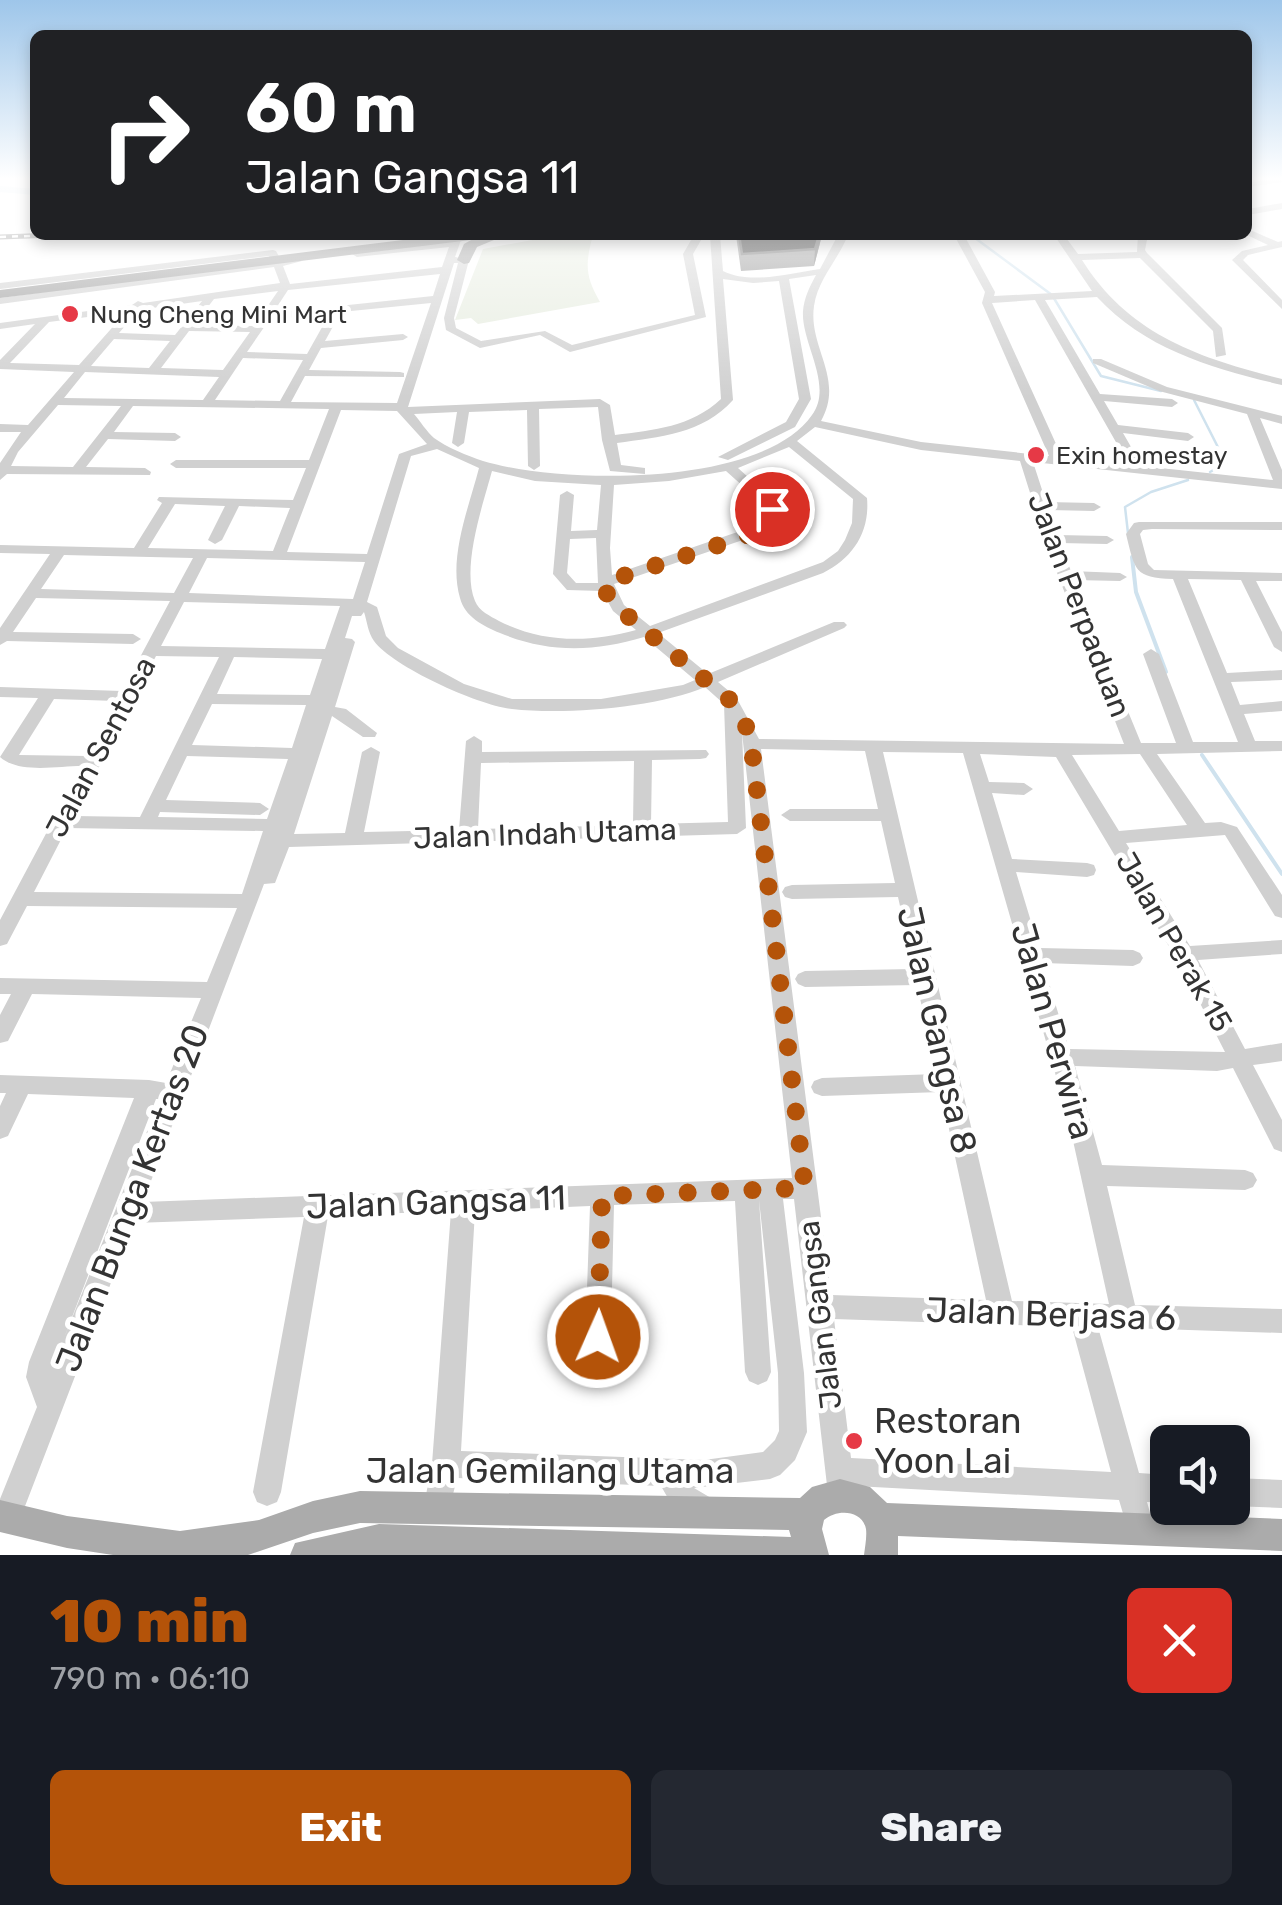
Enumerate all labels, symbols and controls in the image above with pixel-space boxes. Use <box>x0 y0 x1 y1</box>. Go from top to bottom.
text: 60 m <box>245 67 417 150</box>
icon: right <box>80 70 210 200</box>
text: Jalan Gangsa 11 <box>245 151 579 204</box>
place label: Nung Cheng Mini Mart <box>90 300 347 329</box>
marker: Nung Cheng Mini Mart <box>59 303 81 325</box>
place label: Exin homestay <box>1056 441 1228 470</box>
marker: Exin homestay <box>1025 444 1047 466</box>
pin <box>730 467 815 552</box>
icon: arrive <box>745 482 800 537</box>
street label: Jalan Perpaduan <box>1020 488 1138 722</box>
street label: Jalan Sentosa <box>38 651 164 843</box>
street label: Jalan Indah Utama <box>413 811 677 857</box>
street label: Jalan Perak 15 <box>1108 846 1240 1038</box>
street label: Jalan Gangsa 8 <box>888 902 986 1158</box>
street label: Jalan Perwira <box>1002 918 1104 1144</box>
street label: Jalan Bunga Kertas 20 <box>46 1018 218 1378</box>
street label: Jalan Gangsa 11 <box>305 1176 567 1228</box>
street label: Jalan Gangsa <box>791 1219 849 1411</box>
position arrow <box>546 1285 650 1389</box>
street label: Jalan Berjasa 6 <box>925 1289 1177 1339</box>
place label: Restoran Yoon Lai <box>874 1400 1021 1482</box>
map controls <box>1150 1425 1250 1525</box>
button: sound <box>1150 1425 1250 1525</box>
marker: Restoran Yoon Lai <box>843 1430 865 1452</box>
street label: Jalan Gemilang Utama <box>366 1450 734 1492</box>
text: 10 min <box>50 1586 249 1657</box>
button: close <box>1127 1588 1232 1693</box>
text: 790 m · 06:10 <box>50 1659 250 1697</box>
button: Exit <box>50 1770 631 1885</box>
button: Share <box>651 1770 1232 1885</box>

